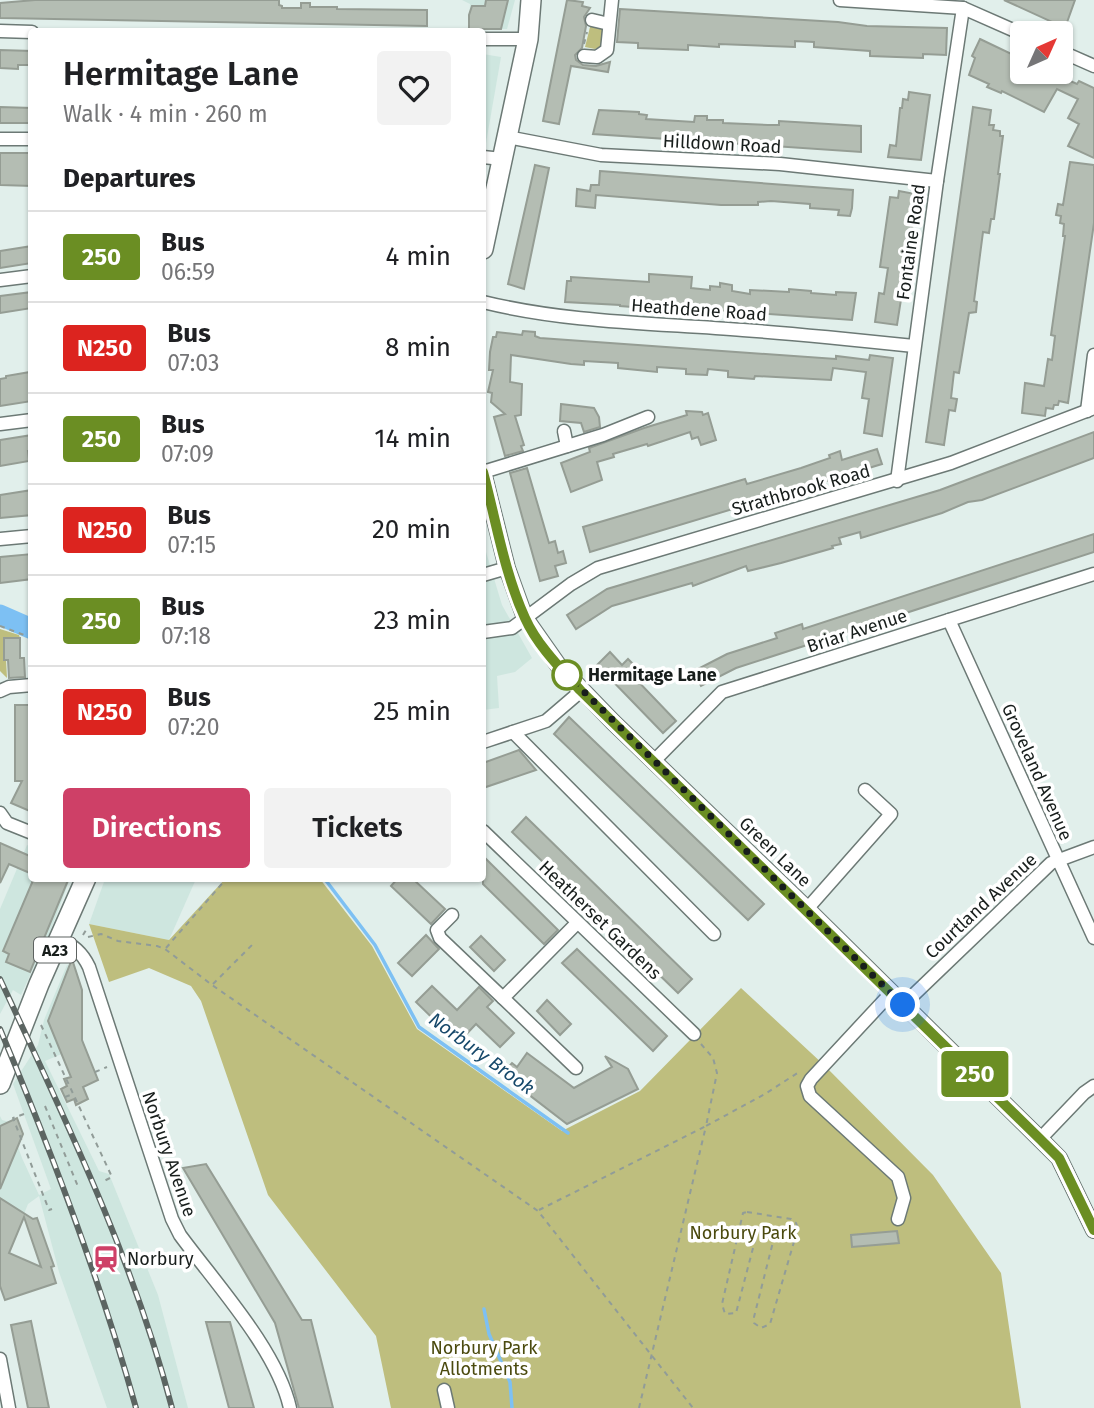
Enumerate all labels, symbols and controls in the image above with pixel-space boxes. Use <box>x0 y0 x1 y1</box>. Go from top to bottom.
north arrow <box>1010 21 1073 84</box>
map controls <box>1010 21 1073 84</box>
button: heart <box>377 51 451 125</box>
text: Hermitage Lane <box>63 54 299 94</box>
text: Walk · 4 min · 260 m <box>63 100 268 128</box>
street label: Hilldown Road <box>662 130 782 158</box>
text: Departures <box>63 163 196 194</box>
street label: Fontaine Road <box>892 182 930 302</box>
text: Bus <box>161 227 204 258</box>
text: 4 min <box>385 241 451 272</box>
text: 250 <box>82 243 121 271</box>
text: 06:59 <box>161 258 215 286</box>
street label: Heathdene Road <box>630 294 768 326</box>
text: Bus <box>167 318 211 349</box>
text: 8 min <box>385 332 451 363</box>
text: N250 <box>77 334 132 362</box>
text: 07:03 <box>167 349 219 377</box>
text: Bus <box>161 409 204 440</box>
text: 14 min <box>374 423 451 454</box>
text: 250 <box>82 425 121 453</box>
text: 07:09 <box>161 440 214 468</box>
street label: Strathbrook Road <box>729 460 873 520</box>
text: Bus <box>167 500 211 531</box>
text: 20 min <box>372 514 451 545</box>
text: N250 <box>77 516 132 544</box>
text: 07:15 <box>167 531 216 559</box>
text: Bus <box>161 591 204 622</box>
street label: Briar Avenue <box>804 604 910 658</box>
text: 23 min <box>374 605 451 636</box>
text: 250 <box>82 607 121 635</box>
text: 07:18 <box>161 622 211 650</box>
marker: Hermitage Lane <box>552 660 582 690</box>
place label: Hermitage Lane <box>588 664 717 686</box>
text: Bus <box>167 682 211 713</box>
text: 25 min <box>373 696 451 727</box>
text: N250 <box>77 698 132 726</box>
street label: Groveland Avenue <box>997 700 1077 844</box>
text: 07:20 <box>167 713 220 741</box>
button: Directions <box>63 788 250 868</box>
button: Tickets <box>264 788 451 868</box>
street label: Green Lane <box>734 812 816 892</box>
street label: Courtland Avenue <box>921 849 1041 963</box>
street label: Heatherset Gardens <box>534 856 666 984</box>
road number: A23 <box>34 938 76 962</box>
your location <box>885 987 920 1022</box>
water label: Norbury Brook <box>424 1007 539 1099</box>
line badge: 250 <box>935 1051 1015 1097</box>
text: 250 <box>955 1060 995 1088</box>
street label: Norbury Avenue <box>137 1088 201 1220</box>
park label: Norbury Park <box>690 1222 797 1244</box>
station icon: Norbury <box>91 1244 121 1274</box>
place label: Norbury <box>127 1248 194 1270</box>
park label: Norbury Park Allotments <box>431 1337 538 1380</box>

